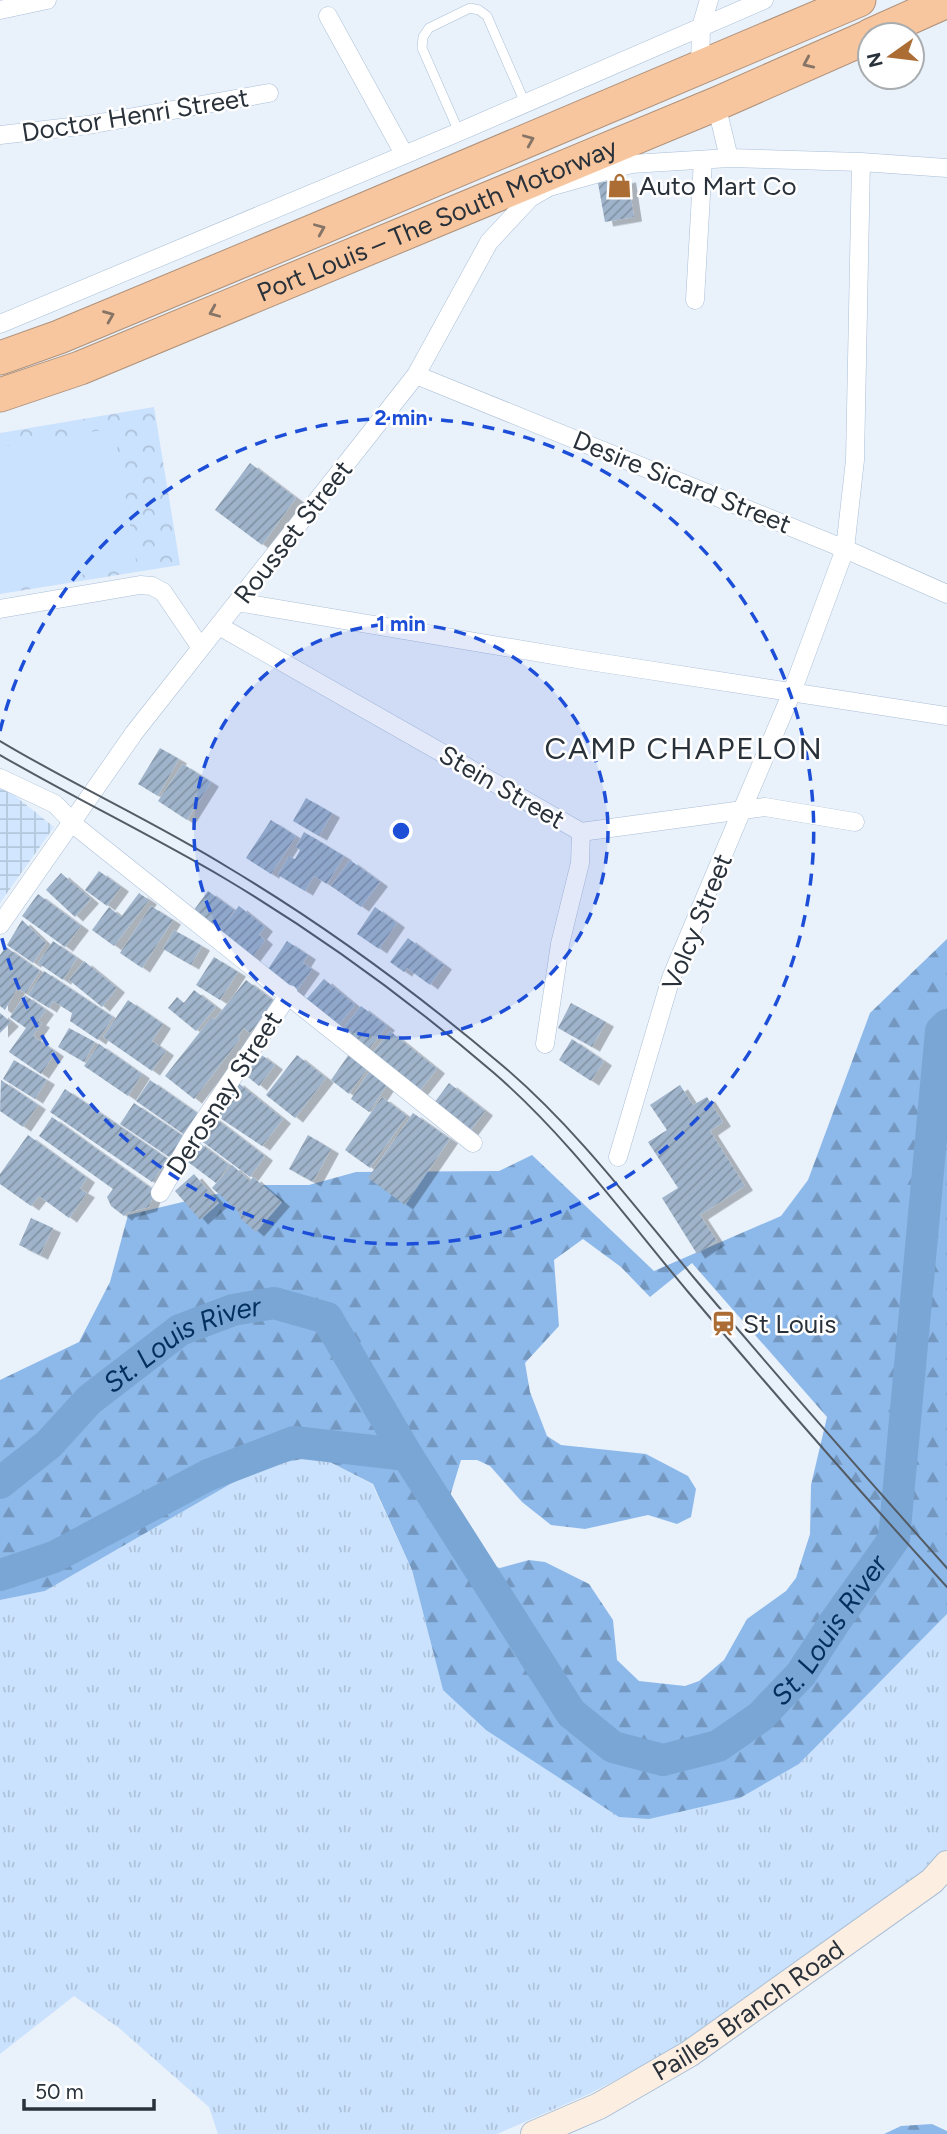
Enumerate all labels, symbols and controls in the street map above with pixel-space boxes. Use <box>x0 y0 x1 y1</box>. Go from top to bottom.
north arrow <box>856 21 926 91</box>
text: N <box>862 50 888 70</box>
one-way arrow <box>802 55 815 69</box>
street label: Doctor Henri Street <box>19 81 251 149</box>
street label: Port Louis – The South Motorway <box>252 131 622 309</box>
one-way arrow <box>523 135 535 149</box>
place label: Auto Mart Co <box>639 170 797 202</box>
shop icon: Auto Mart Co <box>605 172 633 200</box>
one-way arrow <box>313 223 325 237</box>
one-way arrow <box>209 304 221 318</box>
one-way arrow <box>103 310 115 324</box>
text: 2 min <box>375 405 427 430</box>
street label: Desire Sicard Street <box>568 424 796 540</box>
street label: Rousset Street <box>227 454 359 610</box>
text: 1 min <box>376 611 426 636</box>
district label: CAMP CHAPELON <box>544 730 824 767</box>
street label: Stein Street <box>434 738 571 836</box>
centre of rings <box>389 819 413 843</box>
street label: Volcy Street <box>655 849 739 995</box>
street label: Derosnay Street <box>159 1005 289 1181</box>
water label: St. Louis River <box>96 1288 265 1400</box>
place label: St Louis <box>743 1308 836 1340</box>
station icon: St Louis <box>709 1310 737 1338</box>
water label: St. Louis River <box>764 1547 895 1712</box>
street label: Pailles Branch Road <box>647 1933 850 2088</box>
scale bar <box>24 2068 154 2112</box>
text: 50 m <box>35 2079 84 2104</box>

